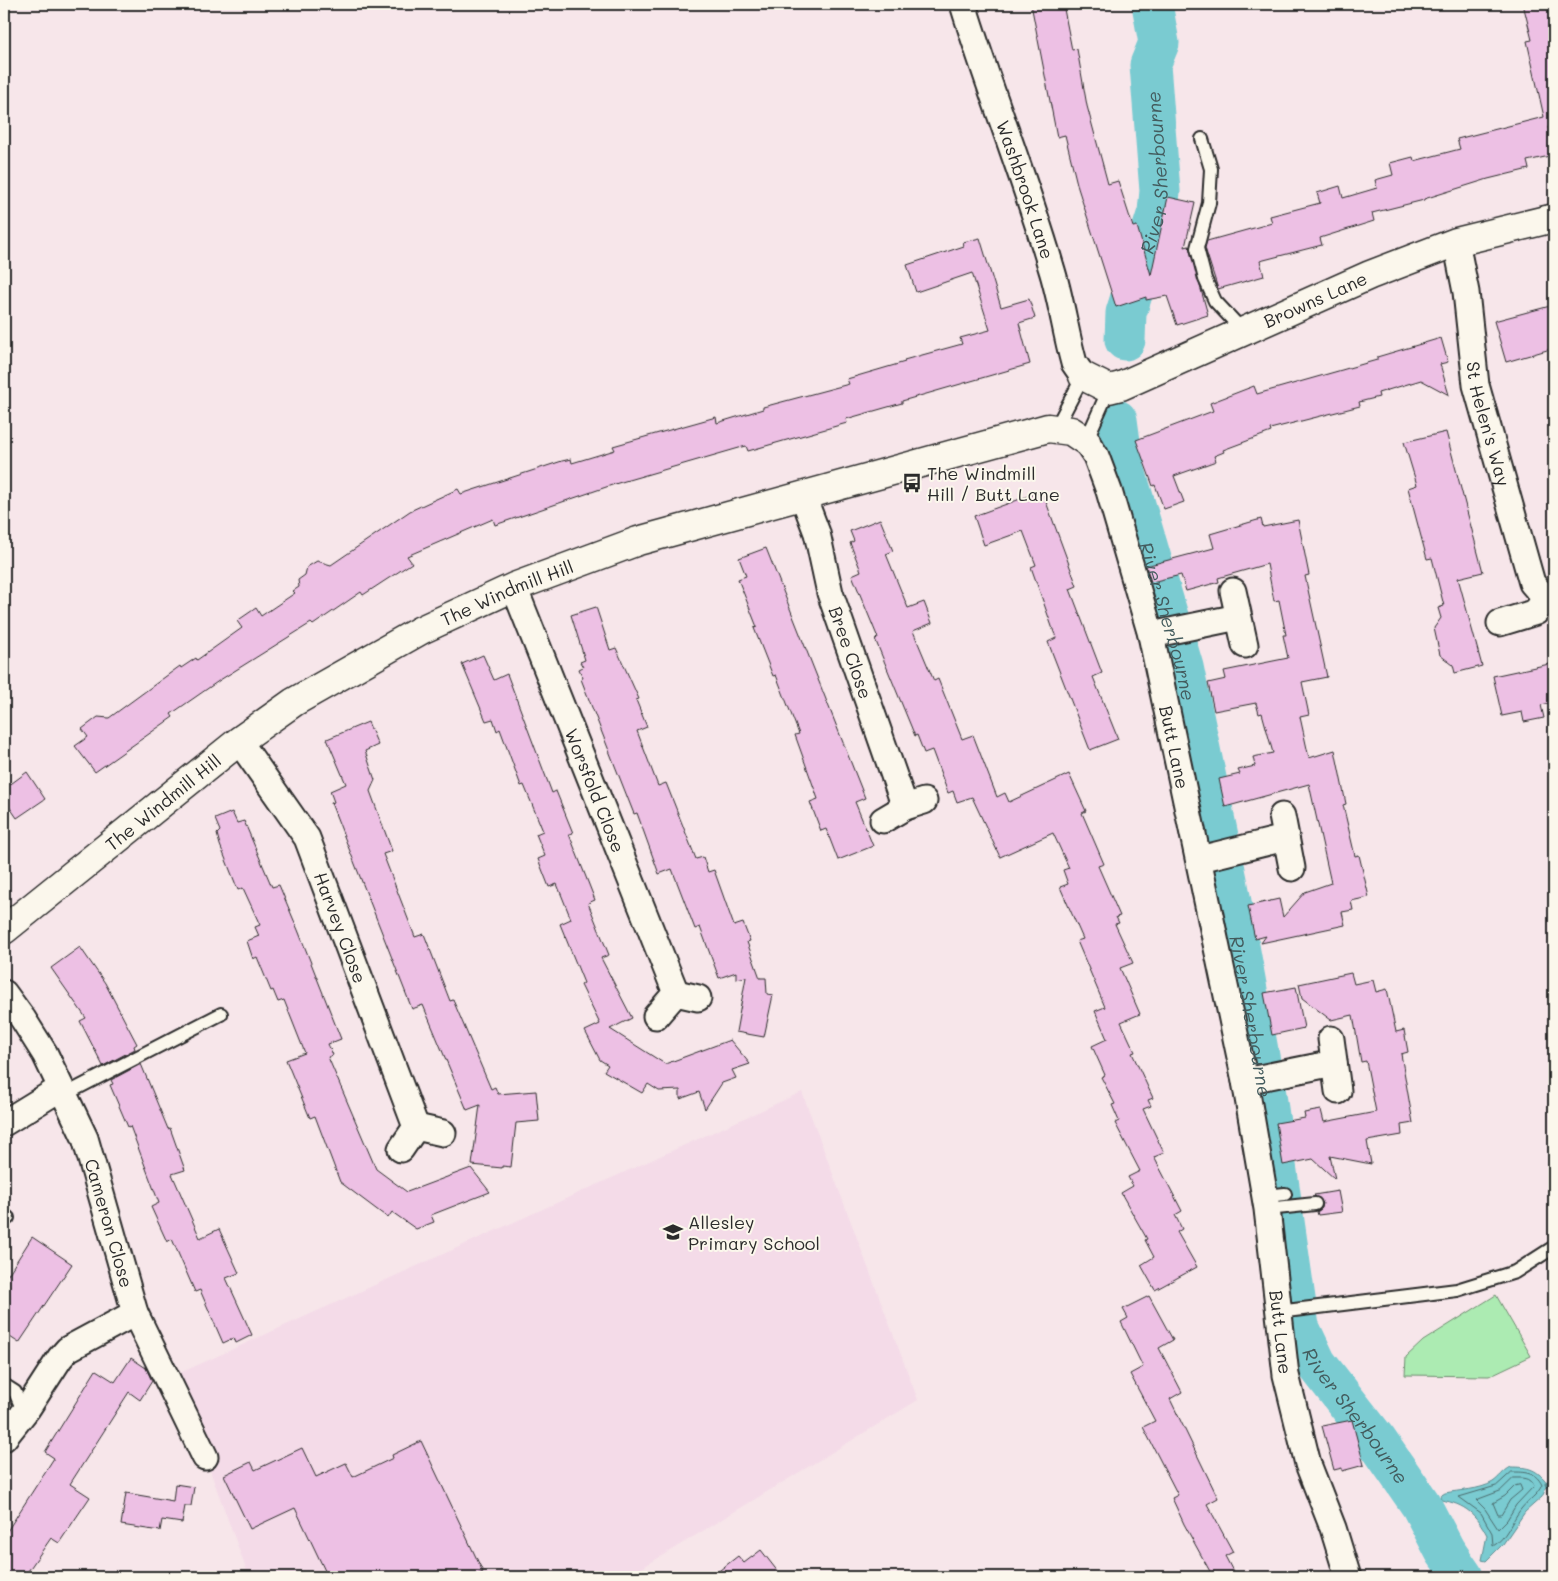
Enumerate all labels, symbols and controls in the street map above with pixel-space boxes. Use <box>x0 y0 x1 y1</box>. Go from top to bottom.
water label: River Sherbourne <box>1133 90 1173 257</box>
street label: Washbrook Lane <box>991 117 1060 262</box>
street label: Browns Lane <box>1259 266 1371 333</box>
street label: St Helen's Way <box>1462 360 1516 489</box>
place label: The Windmill Hill / Butt Lane <box>927 461 1060 506</box>
bus stop icon: The Windmill Hill / Butt Lane <box>901 472 923 494</box>
water label: River Sherbourne <box>1134 539 1202 703</box>
street label: The Windmill Hill <box>437 554 577 631</box>
street label: Bree Close <box>824 603 878 702</box>
street label: Butt Lane <box>1154 703 1195 791</box>
street label: Worsfold Close <box>560 725 631 856</box>
street label: The Windmill Hill <box>100 748 226 856</box>
street label: Harvey Close <box>309 868 373 986</box>
water label: River Sherbourne <box>1225 933 1279 1099</box>
street label: Cameron Close <box>79 1156 139 1290</box>
place label: Allesley Primary School <box>688 1210 820 1255</box>
school or university icon: Allesley Primary School <box>662 1221 684 1243</box>
street label: Butt Lane <box>1264 1289 1298 1375</box>
water label: River Sherbourne <box>1298 1343 1415 1488</box>

